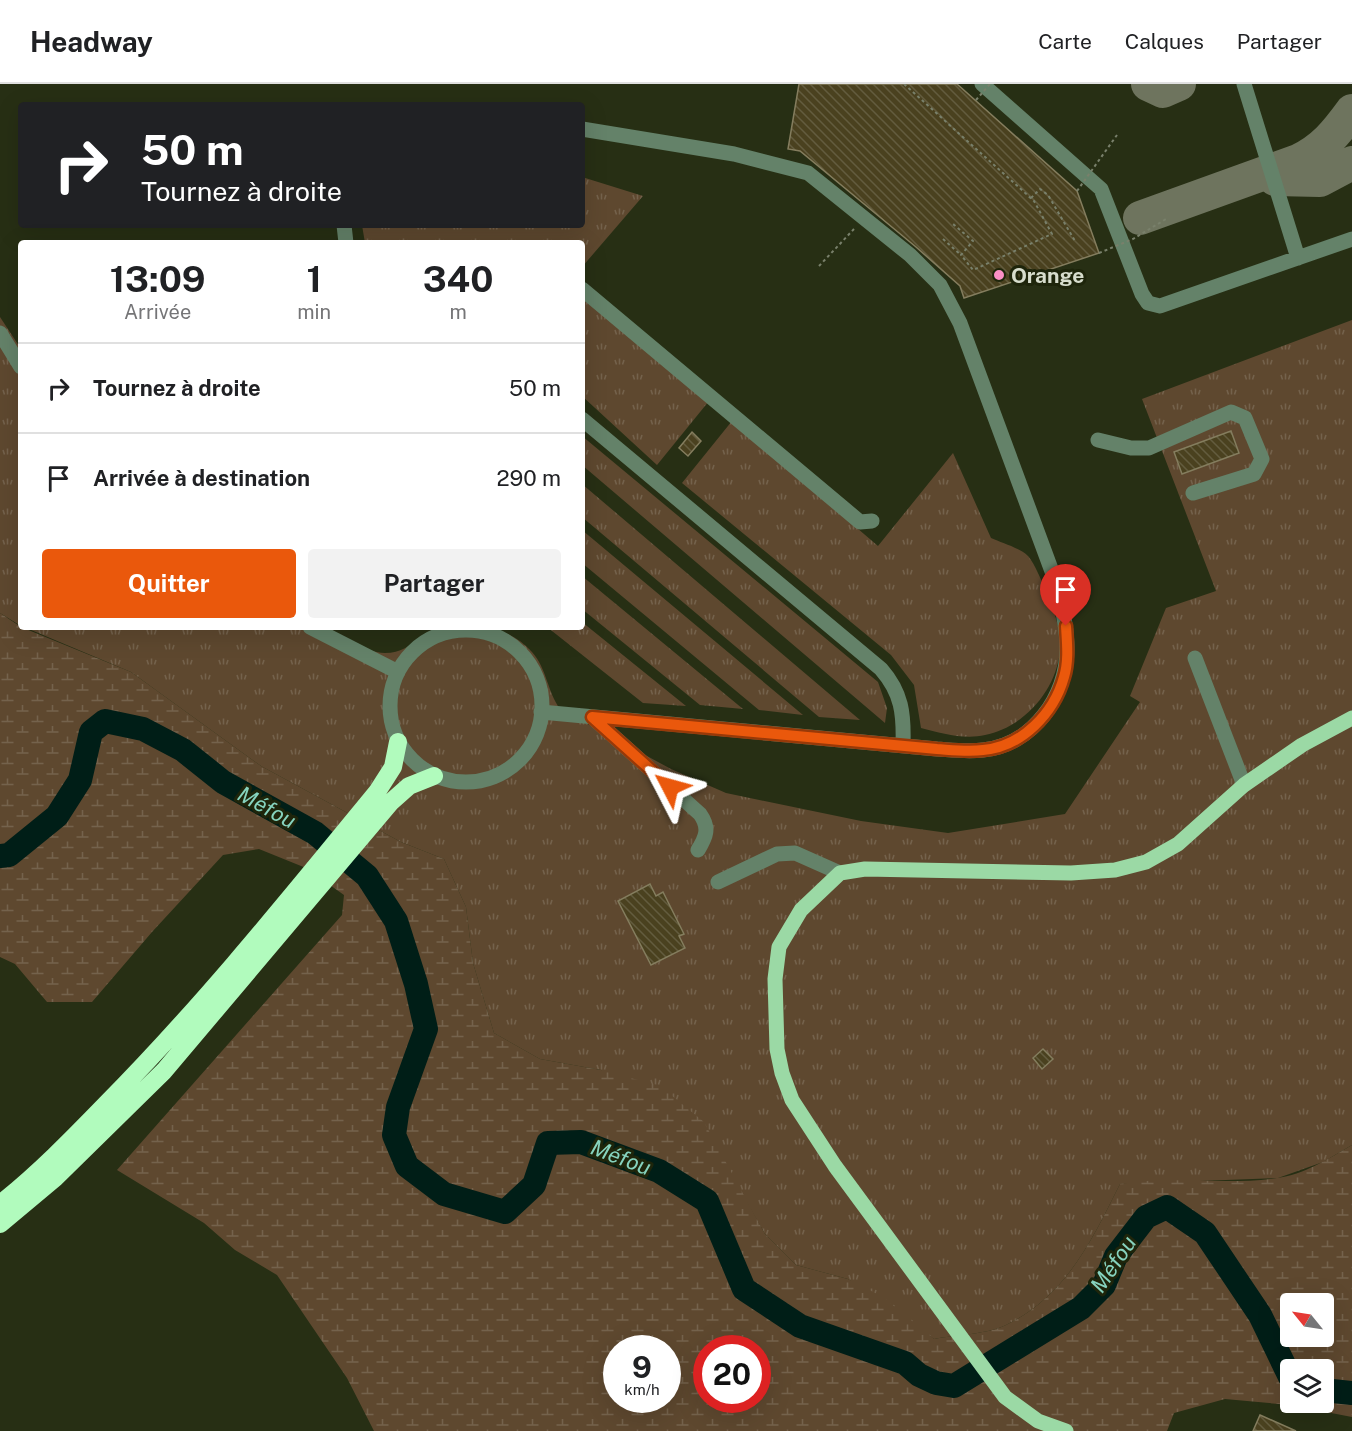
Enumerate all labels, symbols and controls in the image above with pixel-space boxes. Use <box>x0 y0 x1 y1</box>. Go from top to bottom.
text: Headway <box>30 25 153 58</box>
text: Carte <box>1038 29 1092 54</box>
text: Calques <box>1125 29 1204 54</box>
text: Partager <box>1237 29 1322 54</box>
text: 50 m <box>141 125 244 174</box>
icon: right <box>42 126 120 204</box>
text: Tournez à droite <box>141 175 342 207</box>
text: 13:09 <box>110 258 206 300</box>
text: 1 <box>306 258 322 300</box>
text: 340 <box>423 258 493 300</box>
place label: Orange <box>1011 263 1084 288</box>
marker: Orange <box>992 268 1006 282</box>
text: Arrivée <box>124 300 191 324</box>
text: min <box>297 300 331 324</box>
text: m <box>449 300 467 324</box>
icon: right <box>42 372 75 405</box>
text: Tournez à droite <box>93 375 261 401</box>
text: 50 m <box>509 375 561 401</box>
icon: arrive <box>42 462 75 495</box>
text: Arrivée à destination <box>93 465 310 491</box>
text: 290 m <box>496 465 561 491</box>
button: Quitter <box>42 549 296 618</box>
button: Partager <box>308 549 561 618</box>
pin <box>1040 564 1091 626</box>
icon: arrive <box>1049 573 1082 606</box>
position arrow <box>638 755 702 819</box>
water label: Méfou <box>233 780 301 834</box>
water label: Méfou <box>587 1134 655 1180</box>
water label: Méfou <box>1085 1231 1141 1297</box>
north arrow <box>1280 1293 1334 1347</box>
map controls <box>1280 1293 1334 1413</box>
speed limit sign: 20 <box>693 1335 771 1413</box>
text: 9 <box>632 1349 652 1385</box>
button: layers <box>1280 1359 1334 1413</box>
text: km/h <box>624 1381 660 1398</box>

